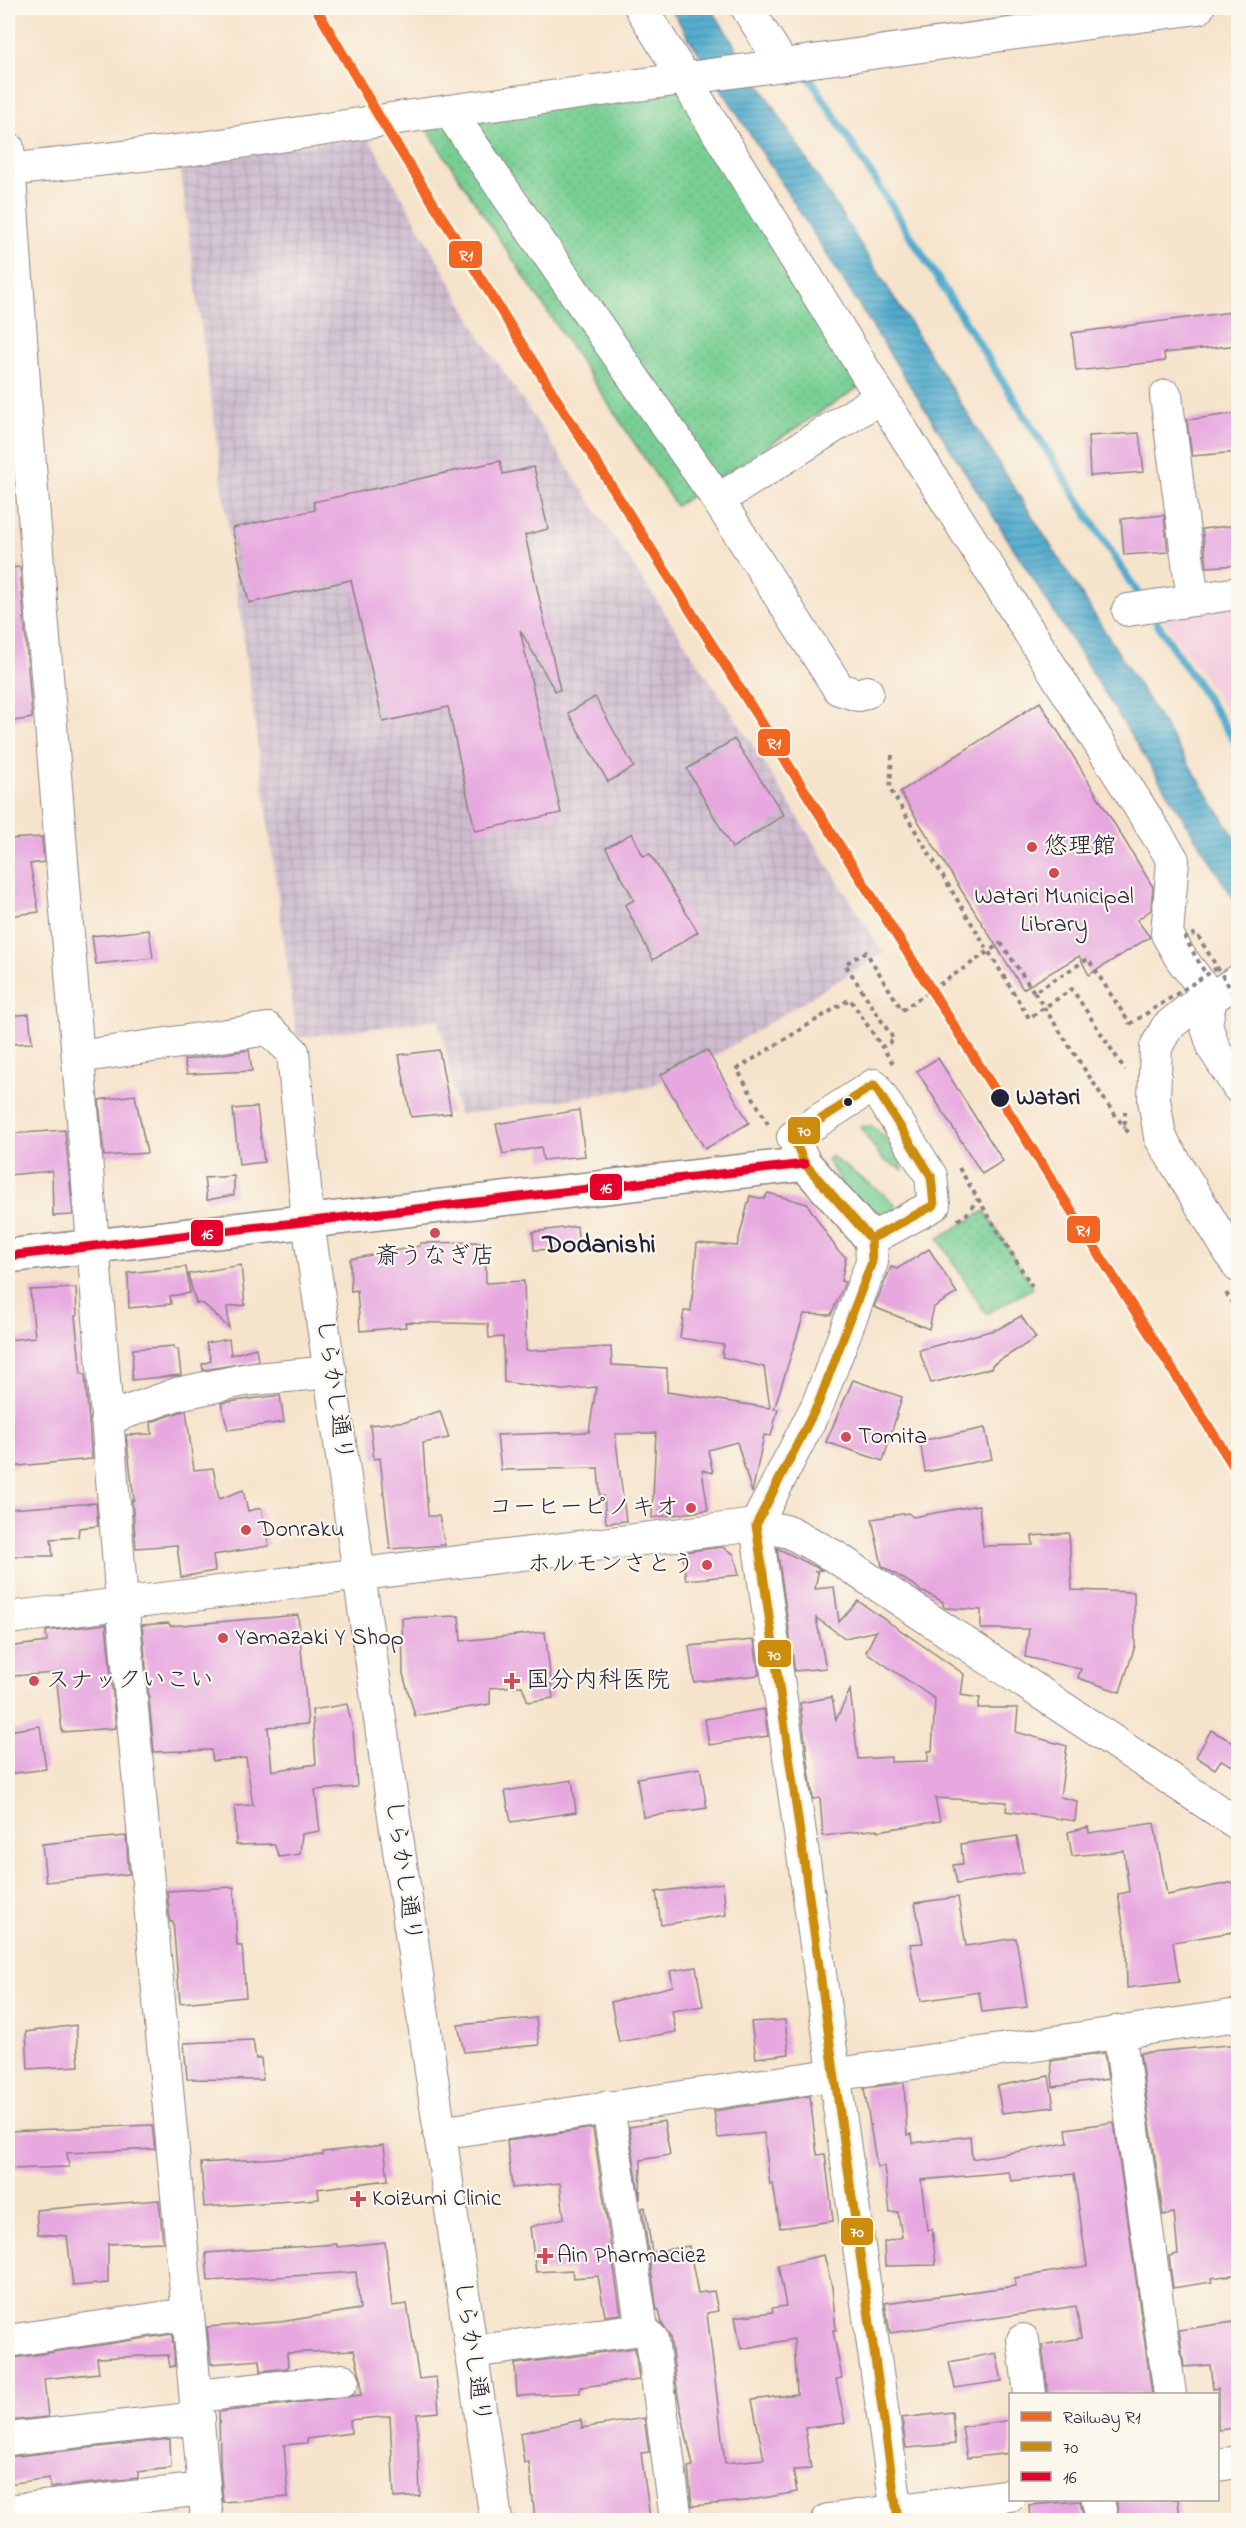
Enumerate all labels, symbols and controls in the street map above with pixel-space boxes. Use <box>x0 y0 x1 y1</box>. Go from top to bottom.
line badge: R1 <box>448 240 483 269</box>
text: R1 <box>458 244 474 268</box>
line badge: R1 <box>757 728 791 757</box>
text: R1 <box>766 732 782 756</box>
place label: 悠理館 <box>1044 830 1116 865</box>
marker: 悠理館 <box>1025 840 1039 854</box>
marker: Watari Municipal Library <box>1047 866 1061 880</box>
place label: Watari Municipal Library <box>974 880 1134 944</box>
place label: Watari <box>1016 1081 1080 1116</box>
marker: Watari <box>989 1087 1011 1109</box>
unlabelled marker <box>842 1096 854 1108</box>
line badge: 70 <box>787 1116 821 1145</box>
text: 70 <box>797 1120 811 1144</box>
line badge: 16 <box>589 1173 623 1201</box>
text: 16 <box>600 1177 613 1201</box>
line badge: R1 <box>1066 1215 1101 1244</box>
line badge: 16 <box>190 1219 224 1247</box>
text: R1 <box>1075 1219 1091 1243</box>
text: 16 <box>201 1223 214 1247</box>
marker: 斎うなぎ店 <box>428 1226 442 1240</box>
district label: Dodanishi <box>540 1226 656 1265</box>
place label: 斎うなぎ店 <box>375 1240 495 1275</box>
street label: しらかし通り <box>306 1316 360 1464</box>
place label: Tomita <box>858 1420 927 1455</box>
marker: Tomita <box>839 1430 853 1444</box>
place label: コーヒーピノキオ <box>488 1491 679 1526</box>
marker: コーヒーピノキオ <box>684 1501 698 1515</box>
place label: Donraku <box>257 1513 345 1548</box>
marker: Donraku <box>239 1523 253 1537</box>
place label: ホルモンさとう <box>527 1548 695 1583</box>
marker: ホルモンさとう <box>700 1558 714 1572</box>
place label: Yamazaki Y Shop <box>235 1621 404 1656</box>
marker: Yamazaki Y Shop <box>216 1631 230 1645</box>
line badge: 70 <box>757 1639 792 1668</box>
text: 70 <box>767 1644 781 1668</box>
place label: スナックいこい <box>46 1664 214 1699</box>
place label: 国分内科医院 <box>526 1664 670 1699</box>
marker: 国分内科医院 <box>503 1672 521 1690</box>
marker: スナックいこい <box>27 1674 41 1688</box>
street label: しらかし通り <box>375 1797 429 1945</box>
place label: Koizumi Clinic <box>372 2182 502 2217</box>
marker: Koizumi Clinic <box>349 2190 367 2208</box>
line badge: 70 <box>840 2217 874 2246</box>
text: 70 <box>850 2221 864 2245</box>
place label: Ain Pharmaciez <box>557 2239 707 2274</box>
marker: Ain Pharmaciez <box>538 2249 552 2263</box>
street label: しらかし通り <box>444 2278 498 2426</box>
legend <box>1009 2393 1219 2501</box>
text: Railway R1 <box>1063 2406 1141 2432</box>
text: 70 <box>1063 2436 1078 2462</box>
text: 16 <box>1063 2466 1077 2492</box>

